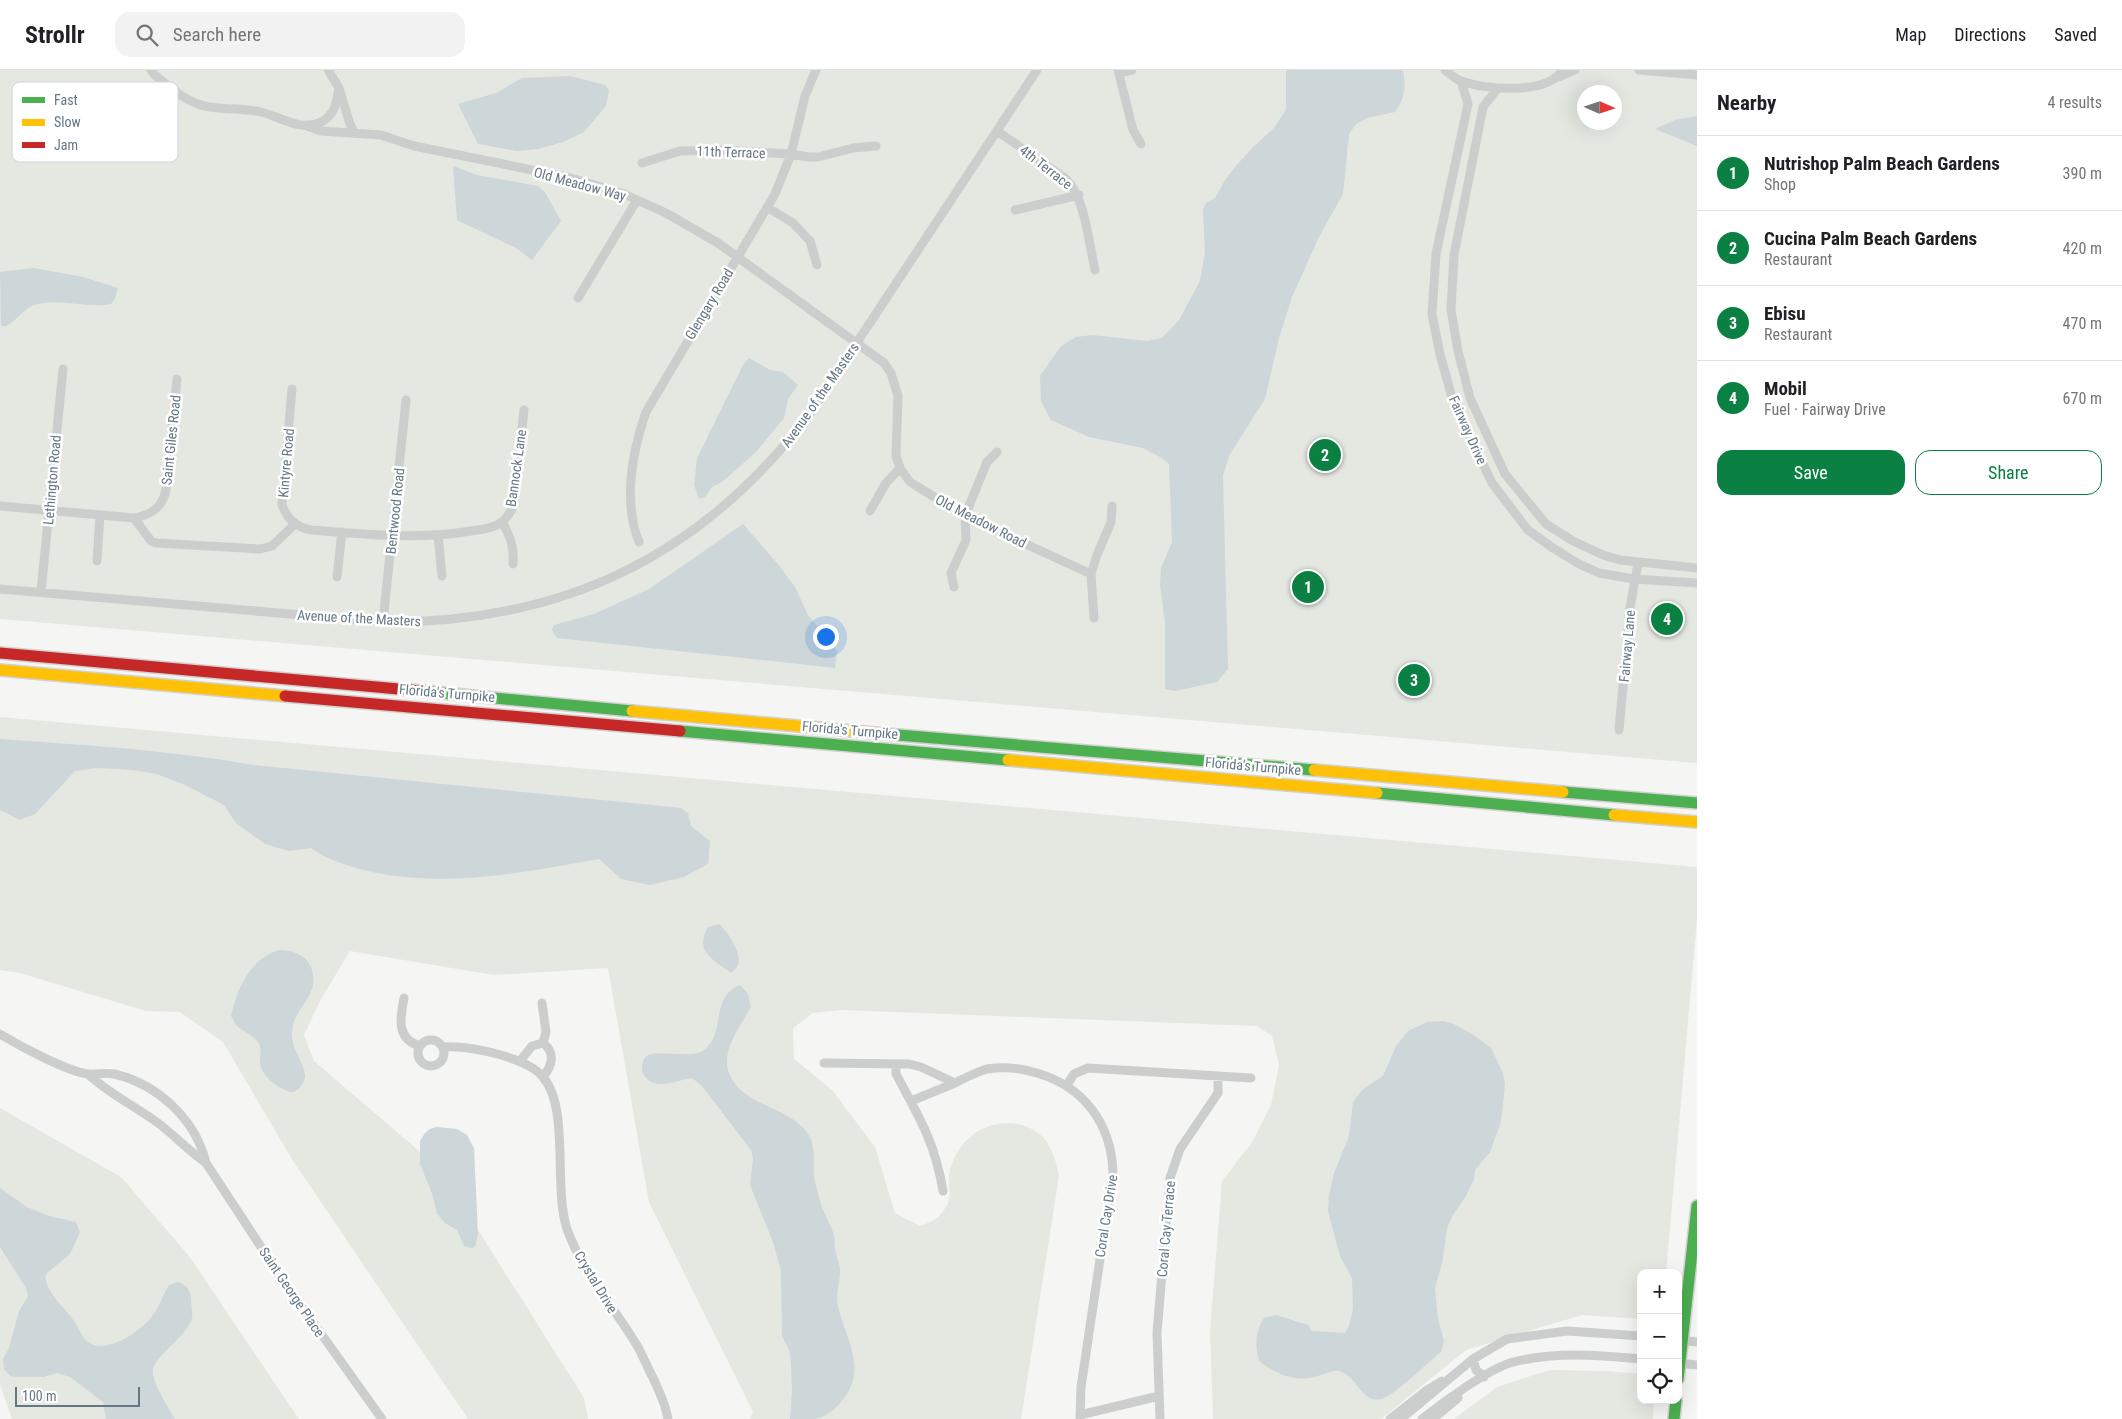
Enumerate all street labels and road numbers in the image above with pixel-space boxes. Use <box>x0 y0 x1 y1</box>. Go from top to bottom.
street label: 4th Terrace <box>1017 142 1076 193</box>
street label: 11th Terrace <box>696 143 766 161</box>
street label: Old Meadow Way <box>532 164 628 204</box>
street label: Glengary Road <box>682 266 736 342</box>
street label: Avenue of the Masters <box>778 340 862 450</box>
street label: Fairway Drive <box>1446 393 1490 467</box>
street label: Saint Giles Road <box>158 394 184 486</box>
street label: Kintyre Road <box>275 428 297 498</box>
street label: Bannock Lane <box>503 428 529 508</box>
street label: Lethington Road <box>40 434 64 526</box>
street label: Bentwood Road <box>383 467 407 555</box>
street label: Old Meadow Road <box>933 491 1029 551</box>
street label: Avenue of the Masters <box>297 607 421 629</box>
street label: Fairway Lane <box>1616 609 1638 683</box>
street label: Florida's Turnpike <box>398 681 496 705</box>
street label: Florida's Turnpike <box>801 718 899 742</box>
street label: Florida's Turnpike <box>1204 754 1302 778</box>
street label: Coral Cay Drive <box>1092 1173 1121 1259</box>
street label: Coral Cay Terrace <box>1154 1180 1178 1278</box>
street label: Saint George Place <box>256 1244 328 1340</box>
street label: Crystal Drive <box>571 1248 621 1316</box>

